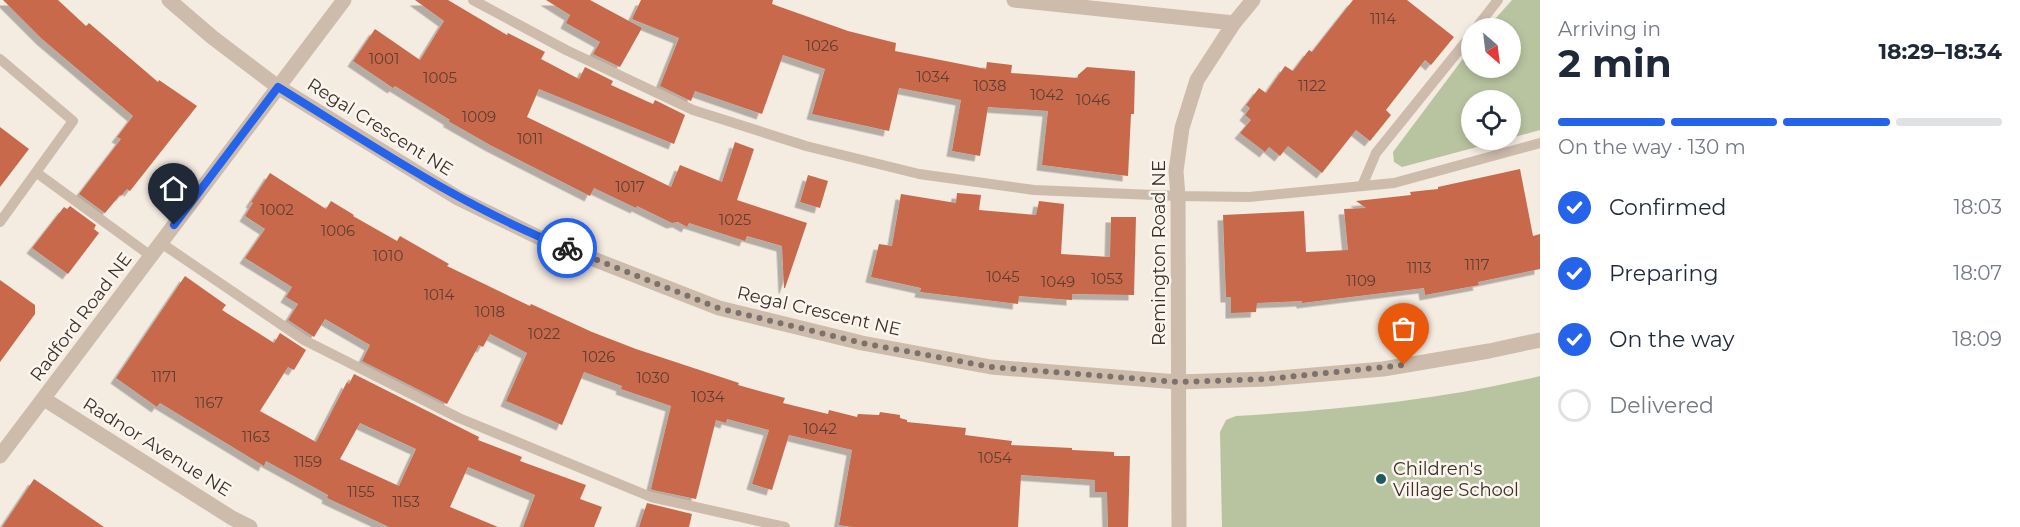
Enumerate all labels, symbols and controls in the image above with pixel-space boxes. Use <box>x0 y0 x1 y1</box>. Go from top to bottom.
house number: 1114 <box>1370 9 1396 28</box>
text: Arriving in <box>1558 17 1661 41</box>
north arrow <box>1461 18 1521 78</box>
map controls <box>1461 18 1521 150</box>
house number: 1026 <box>806 36 838 55</box>
text: 18:29–18:34 <box>1878 38 2002 65</box>
text: 2 min <box>1558 39 1672 87</box>
house number: 1001 <box>369 49 399 68</box>
house number: 1034 <box>916 67 950 86</box>
house number: 1005 <box>423 68 457 87</box>
street label: Regal Crescent NE <box>303 73 457 181</box>
house number: 1038 <box>973 76 1007 95</box>
house number: 1122 <box>1298 76 1326 95</box>
house number: 1042 <box>1030 85 1064 104</box>
house number: 1046 <box>1076 90 1110 109</box>
button: locate <box>1461 90 1521 150</box>
house number: 1009 <box>462 107 496 126</box>
house number: 1011 <box>517 129 543 148</box>
text: On the way · 130 m <box>1558 135 1746 159</box>
street label: Remington Road NE <box>1148 160 1170 346</box>
pin <box>148 163 199 225</box>
icon: home <box>157 172 190 205</box>
house number: 1017 <box>615 177 645 196</box>
icon: check <box>1558 191 1591 224</box>
text: Confirmed <box>1609 194 1726 221</box>
text: 18:03 <box>1953 195 2002 219</box>
house number: 1002 <box>260 200 294 219</box>
house number: 1025 <box>719 210 751 229</box>
courier <box>537 218 597 278</box>
house number: 1006 <box>321 221 355 240</box>
icon: bike <box>551 232 584 265</box>
house number: 1010 <box>373 246 403 265</box>
street label: Radford Road NE <box>25 248 137 386</box>
house number: 1117 <box>1464 255 1490 274</box>
icon: check <box>1558 257 1591 290</box>
house number: 1113 <box>1407 258 1431 277</box>
text: Preparing <box>1609 260 1718 287</box>
text: 18:07 <box>1953 261 2002 285</box>
house number: 1045 <box>986 267 1020 286</box>
house number: 1053 <box>1091 269 1123 288</box>
house number: 1109 <box>1346 271 1376 290</box>
house number: 1049 <box>1041 272 1075 291</box>
street label: Regal Crescent NE <box>735 281 903 341</box>
house number: 1014 <box>424 285 454 304</box>
house number: 1018 <box>475 302 505 321</box>
pin <box>1378 303 1429 365</box>
icon: bag <box>1387 312 1420 345</box>
icon: check <box>1558 323 1591 356</box>
house number: 1022 <box>528 324 560 343</box>
text: On the way <box>1609 326 1734 353</box>
text: 18:09 <box>1952 327 2002 351</box>
house number: 1026 <box>583 347 615 366</box>
house number: 1171 <box>151 367 177 386</box>
house number: 1030 <box>636 368 670 387</box>
house number: 1034 <box>691 387 725 406</box>
text: Delivered <box>1609 392 1714 419</box>
street label: Radnor Avenue NE <box>79 393 235 501</box>
house number: 1167 <box>195 393 224 412</box>
house number: 1042 <box>803 419 837 438</box>
house number: 1163 <box>242 427 270 446</box>
house number: 1054 <box>978 448 1012 467</box>
house number: 1159 <box>294 452 322 471</box>
place label: Children's Village School <box>1393 458 1519 501</box>
marker: Children's Village School <box>1374 472 1388 486</box>
house number: 1155 <box>347 482 375 501</box>
house number: 1153 <box>392 492 420 511</box>

